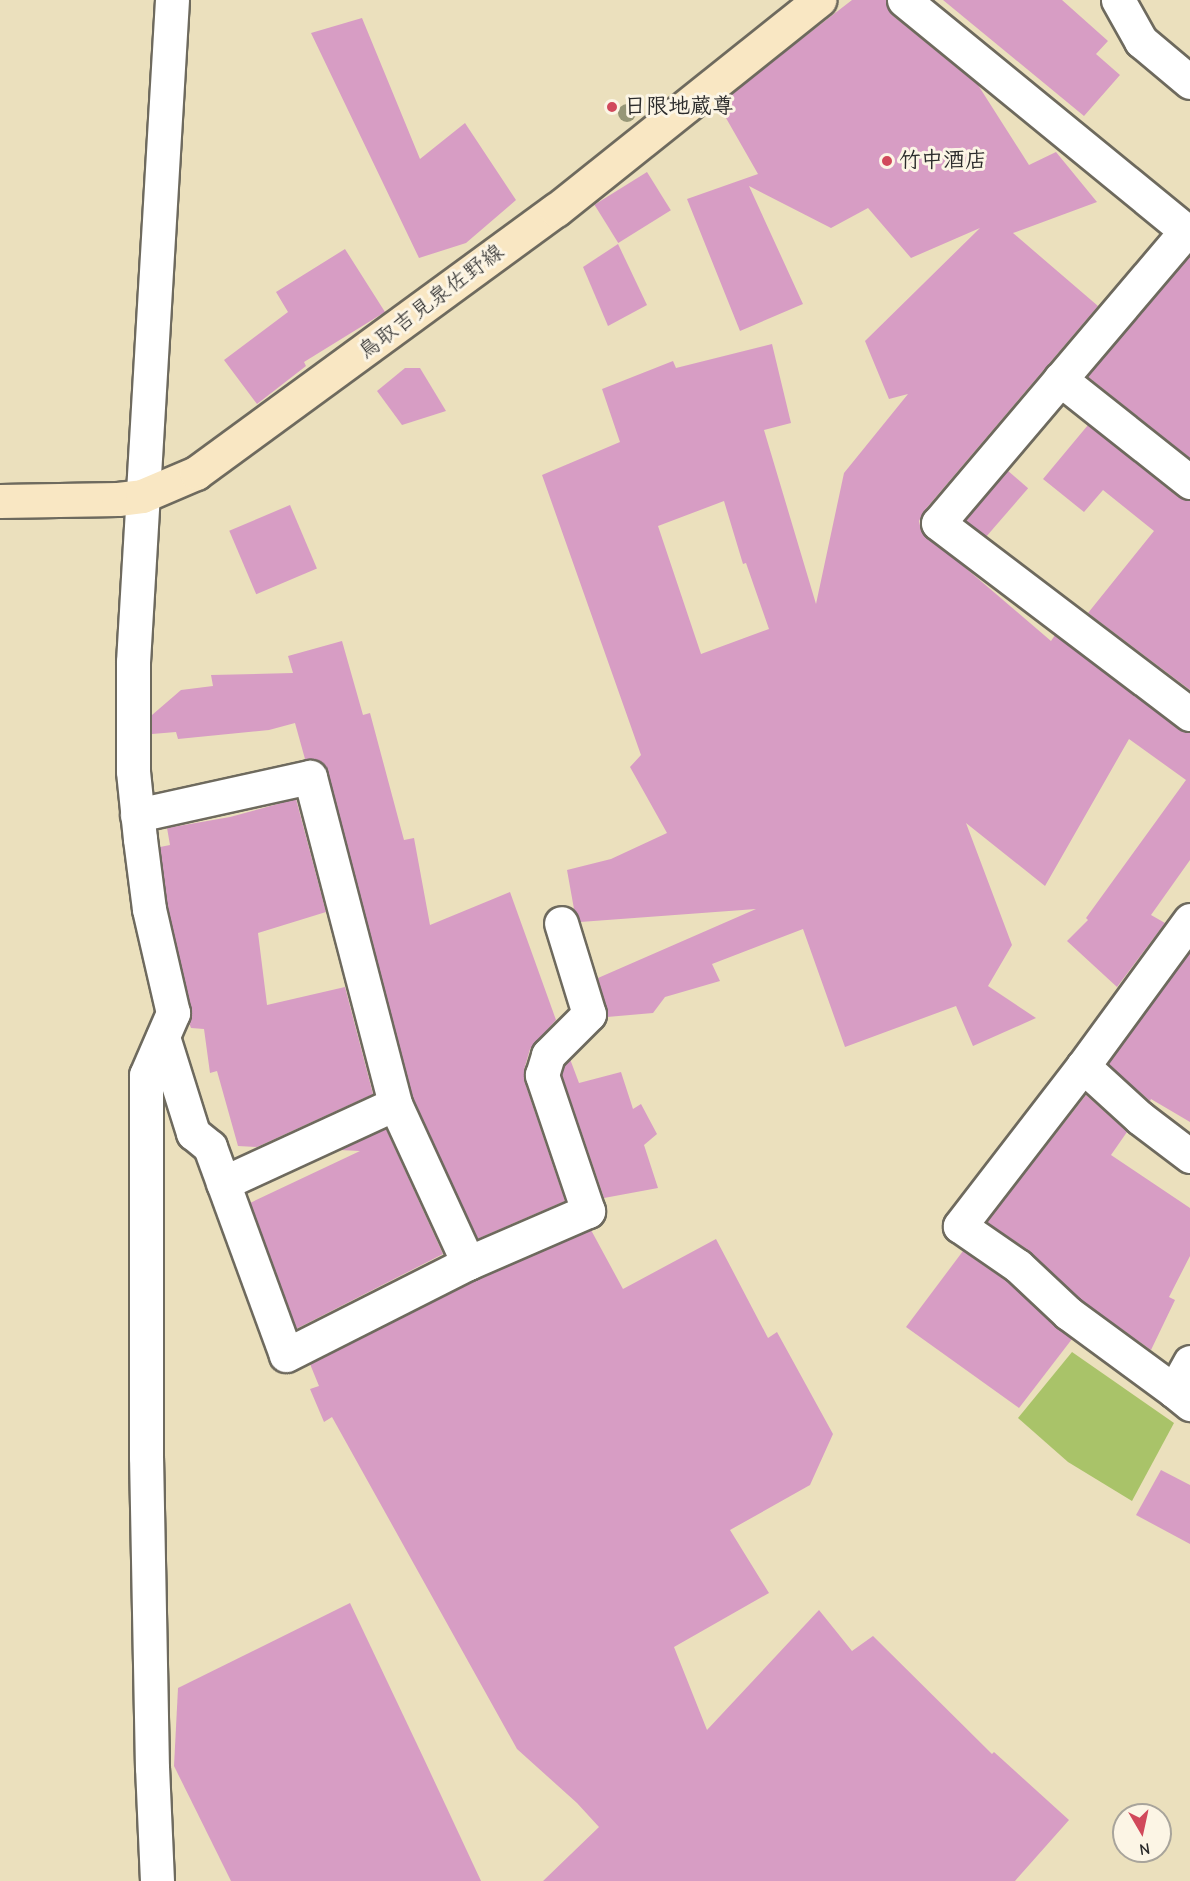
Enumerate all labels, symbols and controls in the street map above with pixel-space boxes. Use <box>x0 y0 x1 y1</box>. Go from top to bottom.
place label: 日限地蔵尊 <box>624 94 734 120</box>
marker: 日限地蔵尊 <box>605 100 619 114</box>
place label: 竹中酒店 <box>899 148 987 174</box>
marker: 竹中酒店 <box>880 154 894 168</box>
street label: 鳥取吉見泉佐野線 <box>353 238 509 366</box>
north arrow <box>1112 1803 1172 1863</box>
text: N <box>1138 1839 1151 1859</box>

